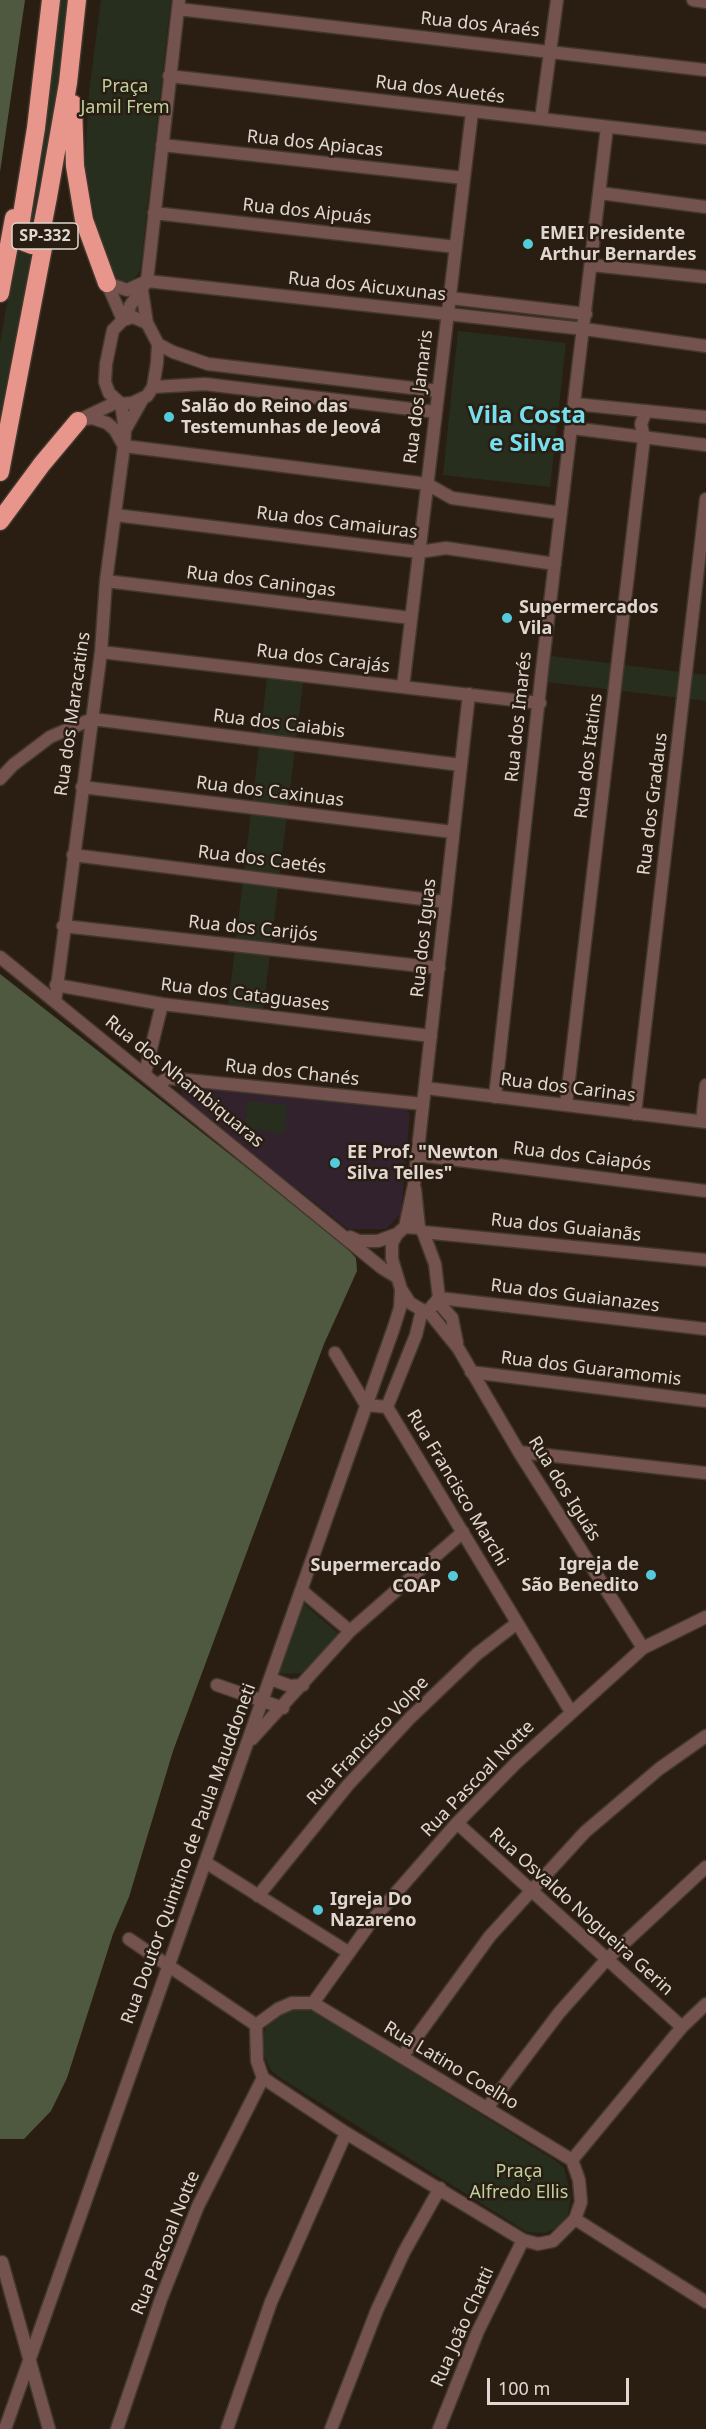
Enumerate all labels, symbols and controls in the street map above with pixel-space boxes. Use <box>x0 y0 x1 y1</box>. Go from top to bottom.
street label: Rua dos Araés <box>419 8 541 42</box>
street label: Rua dos Auetés <box>374 71 506 109</box>
park label: Praça Jamil Frem <box>80 76 170 118</box>
street label: Rua dos Apiacas <box>246 126 384 162</box>
street label: Rua dos Aipuás <box>242 194 372 230</box>
road number: SP-332 <box>12 223 78 249</box>
place label: EMEI Presidente Arthur Bernardes <box>540 223 697 266</box>
marker: EMEI Presidente Arthur Bernardes <box>521 237 535 251</box>
street label: Rua dos Aicuxunas <box>287 268 447 306</box>
street label: Rua dos Jamaris <box>400 329 438 465</box>
place label: Salão do Reino das Testemunhas de Jeová <box>181 396 381 438</box>
district label: Vila Costa e Silva <box>468 402 586 458</box>
marker: Salão do Reino das Testemunhas de Jeová <box>162 410 176 424</box>
street label: Rua dos Camaiuras <box>255 502 419 544</box>
street label: Rua dos Caningas <box>185 562 337 602</box>
place label: Supermercados Vila <box>519 597 658 640</box>
marker: Supermercados Vila <box>500 611 514 625</box>
street label: Rua dos Maracatins <box>51 631 95 797</box>
street label: Rua dos Carajás <box>255 640 391 678</box>
street label: Rua dos Imarés <box>501 651 537 783</box>
street label: Rua dos Itatins <box>571 692 607 820</box>
street label: Rua dos Caiabis <box>212 705 346 743</box>
street label: Rua dos Gradaus <box>634 731 672 877</box>
street label: Rua dos Caxinuas <box>195 772 345 812</box>
street label: Rua dos Caetés <box>197 841 327 879</box>
street label: Rua dos Iguas <box>407 878 441 998</box>
street label: Rua dos Carijós <box>187 911 319 947</box>
street label: Rua dos Cataguases <box>159 974 331 1016</box>
street label: Rua dos Nhambiquaras <box>100 1011 268 1153</box>
street label: Rua dos Chanés <box>224 1055 360 1091</box>
street label: Rua dos Carinas <box>499 1069 637 1107</box>
street label: Rua dos Caiapós <box>512 1138 652 1176</box>
place label: EE Prof. "Newton Silva Telles" <box>347 1142 498 1184</box>
marker: EE Prof. "Newton Silva Telles" <box>328 1156 342 1170</box>
street label: Rua dos Guaianãs <box>490 1209 642 1247</box>
street label: Rua dos Guaianazes <box>489 1275 661 1317</box>
street label: Rua dos Guaramomis <box>500 1347 682 1391</box>
street label: Rua Francisco Marchi <box>402 1406 512 1570</box>
street label: Rua dos Iguás <box>523 1433 605 1545</box>
place label: Igreja de São Benedito <box>521 1554 639 1596</box>
place label: Supermercado COAP <box>311 1555 441 1598</box>
marker: Igreja de São Benedito <box>644 1568 658 1582</box>
marker: Supermercado COAP <box>446 1569 460 1583</box>
street label: Rua Francisco Volpe <box>303 1672 433 1810</box>
street label: Rua Doutor Quintino de Paula Mauddoneti <box>117 1681 261 2027</box>
street label: Rua Pascoal Notte <box>417 1716 539 1842</box>
street label: Rua Osvaldo Nogueira Gerin <box>485 1824 677 2000</box>
place label: Igreja Do Nazareno <box>330 1889 416 1932</box>
marker: Igreja Do Nazareno <box>311 1903 325 1917</box>
street label: Rua Latino Coelho <box>380 2017 522 2115</box>
park label: Praça Alfredo Ellis <box>470 2161 568 2204</box>
street label: Rua Pascoal Notte <box>127 2168 205 2318</box>
street label: Rua João Chatti <box>427 2264 499 2390</box>
scale bar <box>490 2366 632 2404</box>
text: 100 m <box>498 2376 550 2400</box>

